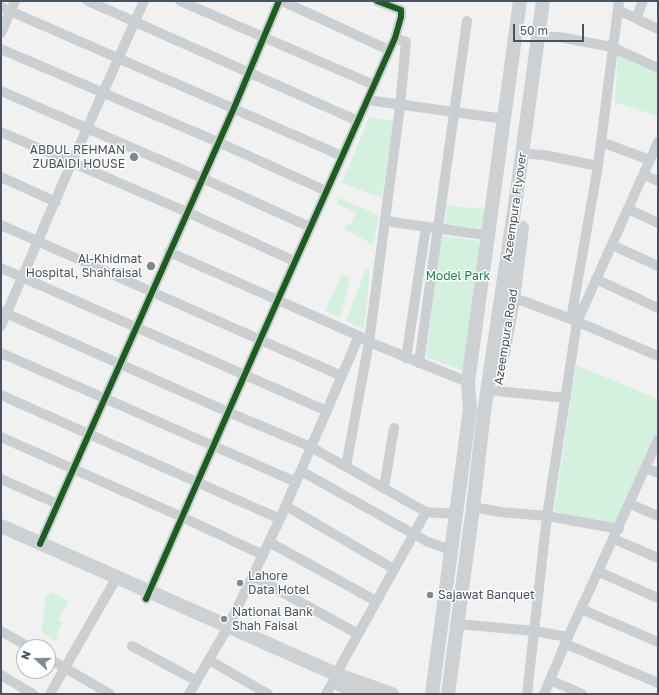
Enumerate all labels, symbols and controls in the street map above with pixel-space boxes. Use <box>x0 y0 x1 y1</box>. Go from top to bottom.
scale bar <box>515 16 586 42</box>
text: 50 m <box>520 23 548 38</box>
place label: ABDUL REHMAN ZUBAIDI HOUSE <box>30 143 125 171</box>
marker: ABDUL REHMAN ZUBAIDI HOUSE <box>128 151 140 163</box>
street label: Azeempura Flyover <box>500 151 530 263</box>
place label: Al-Khidmat Hospital, Shahfaisal <box>26 252 142 280</box>
marker: Al-Khidmat Hospital, Shahfaisal <box>145 260 157 272</box>
park label: Model Park <box>426 269 490 283</box>
street label: Azeempura Road <box>491 288 521 386</box>
place label: Lahore Data Hotel <box>248 569 310 597</box>
marker: Lahore Data Hotel <box>235 578 245 588</box>
place label: Sajawat Banquet <box>438 588 535 602</box>
marker: Sajawat Banquet <box>425 590 435 600</box>
place label: National Bank Shah Faisal <box>232 605 313 633</box>
marker: National Bank Shah Faisal <box>219 614 229 624</box>
north arrow <box>16 639 56 679</box>
text: N <box>18 649 33 661</box>

